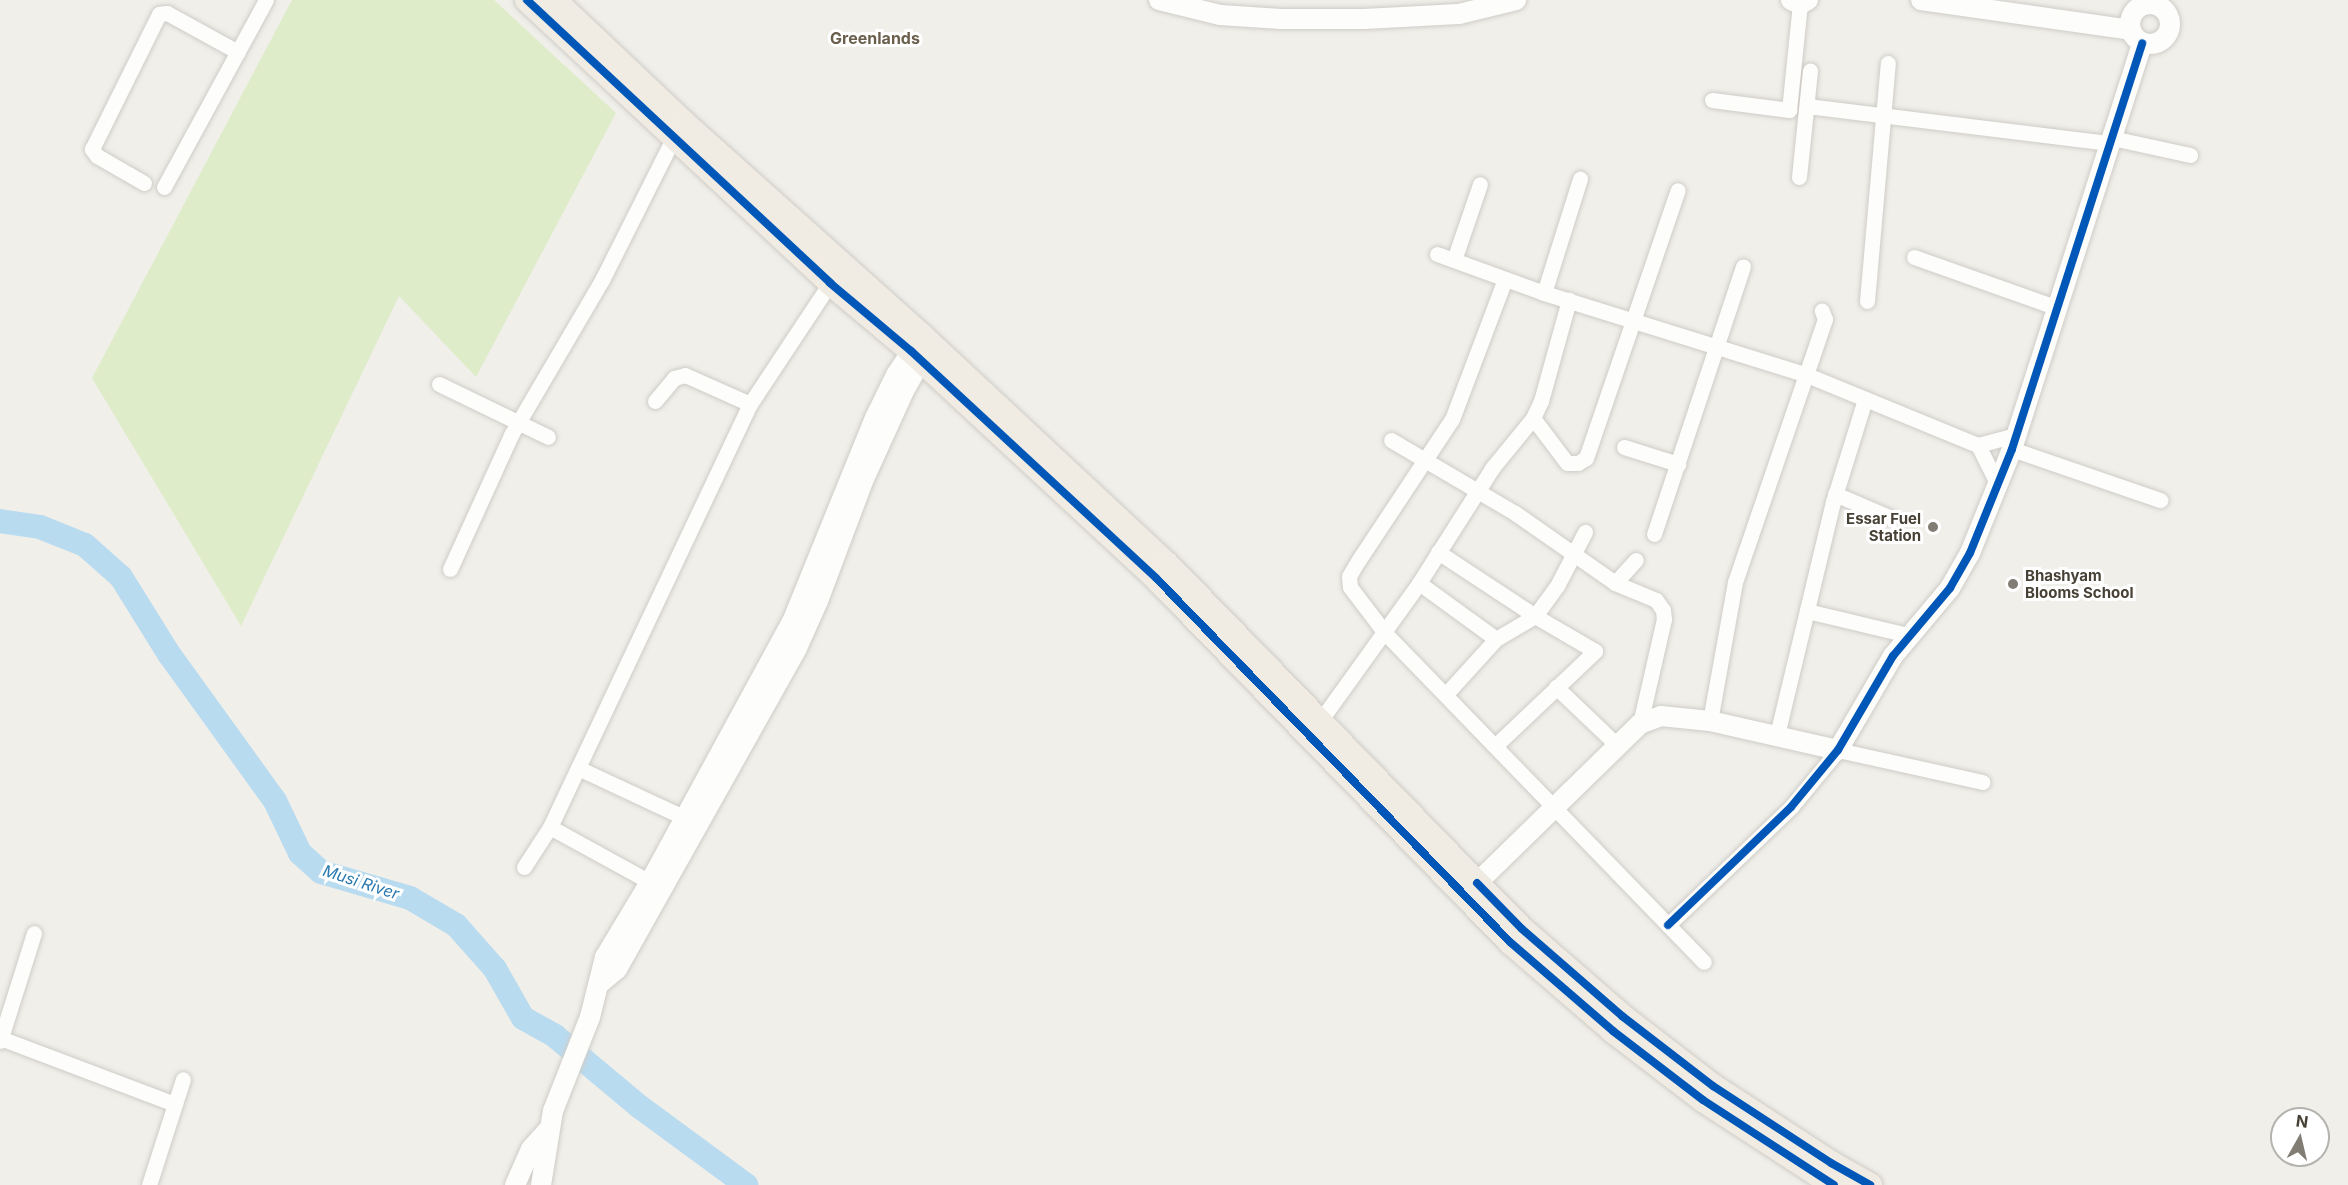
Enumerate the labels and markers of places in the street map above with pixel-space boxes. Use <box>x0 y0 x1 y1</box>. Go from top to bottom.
place label: Essar Fuel Station <box>1846 509 1921 544</box>
marker: Essar Fuel Station <box>1926 520 1940 534</box>
place label: Bhashyam Blooms School <box>2025 566 2133 601</box>
marker: Bhashyam Blooms School <box>2006 577 2020 591</box>

